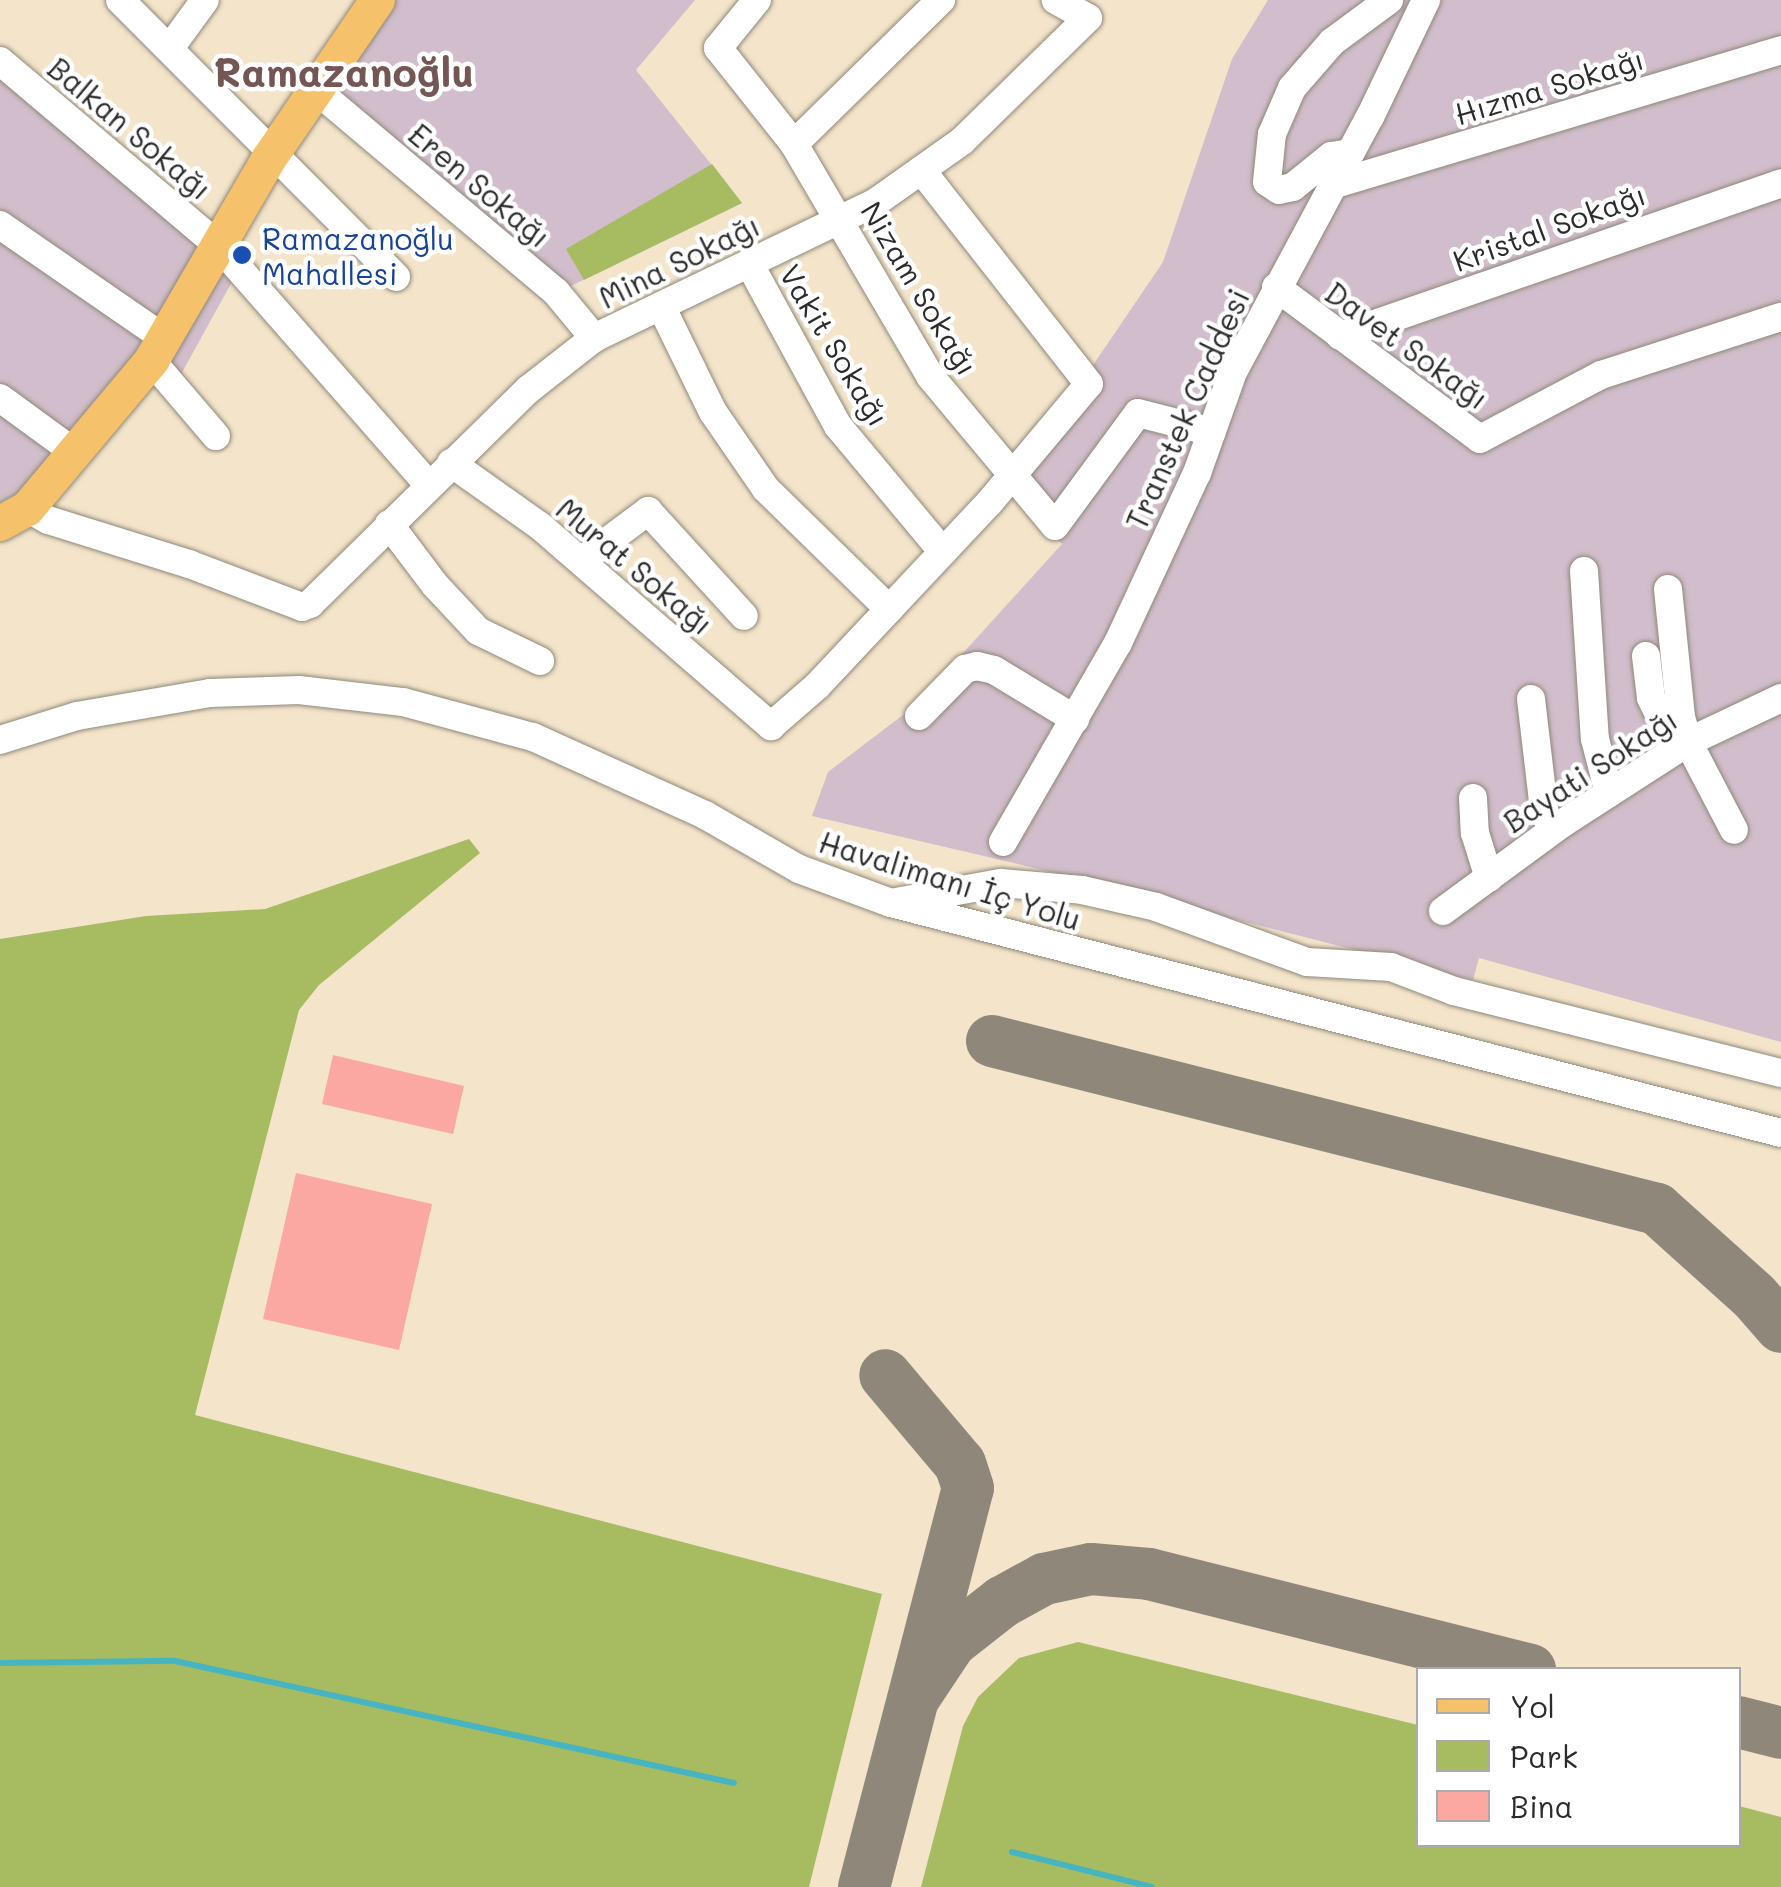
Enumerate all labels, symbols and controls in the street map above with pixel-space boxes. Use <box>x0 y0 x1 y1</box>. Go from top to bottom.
street label: Hızma Sokağı <box>1450 40 1648 132</box>
district label: Ramazanoğlu <box>214 47 474 95</box>
street label: Balkan Sokağı <box>41 49 219 207</box>
street label: Eren Sokağı <box>402 116 558 254</box>
street label: Kristal Sokağı <box>1448 176 1650 278</box>
street label: Nizam Sokağı <box>854 195 986 381</box>
street label: Mina Sokağı <box>593 207 765 315</box>
place label: Ramazanoğlu Mahallesi <box>262 220 454 290</box>
marker: Ramazanoğlu Mahallesi <box>231 244 253 266</box>
street label: Vakit Sokağı <box>773 258 897 432</box>
street label: Davet Sokağı <box>1318 274 1496 416</box>
street label: Transtek Caddesi <box>1118 283 1256 535</box>
street label: Murat Sokağı <box>550 490 720 642</box>
street label: Bayati Sokağı <box>1496 701 1684 839</box>
street label: Havalimanı İç Yolu <box>815 823 1085 937</box>
legend <box>1416 1667 1741 1847</box>
text: Yol <box>1510 1686 1555 1726</box>
text: Park <box>1510 1736 1578 1776</box>
text: Bina <box>1510 1786 1573 1826</box>

